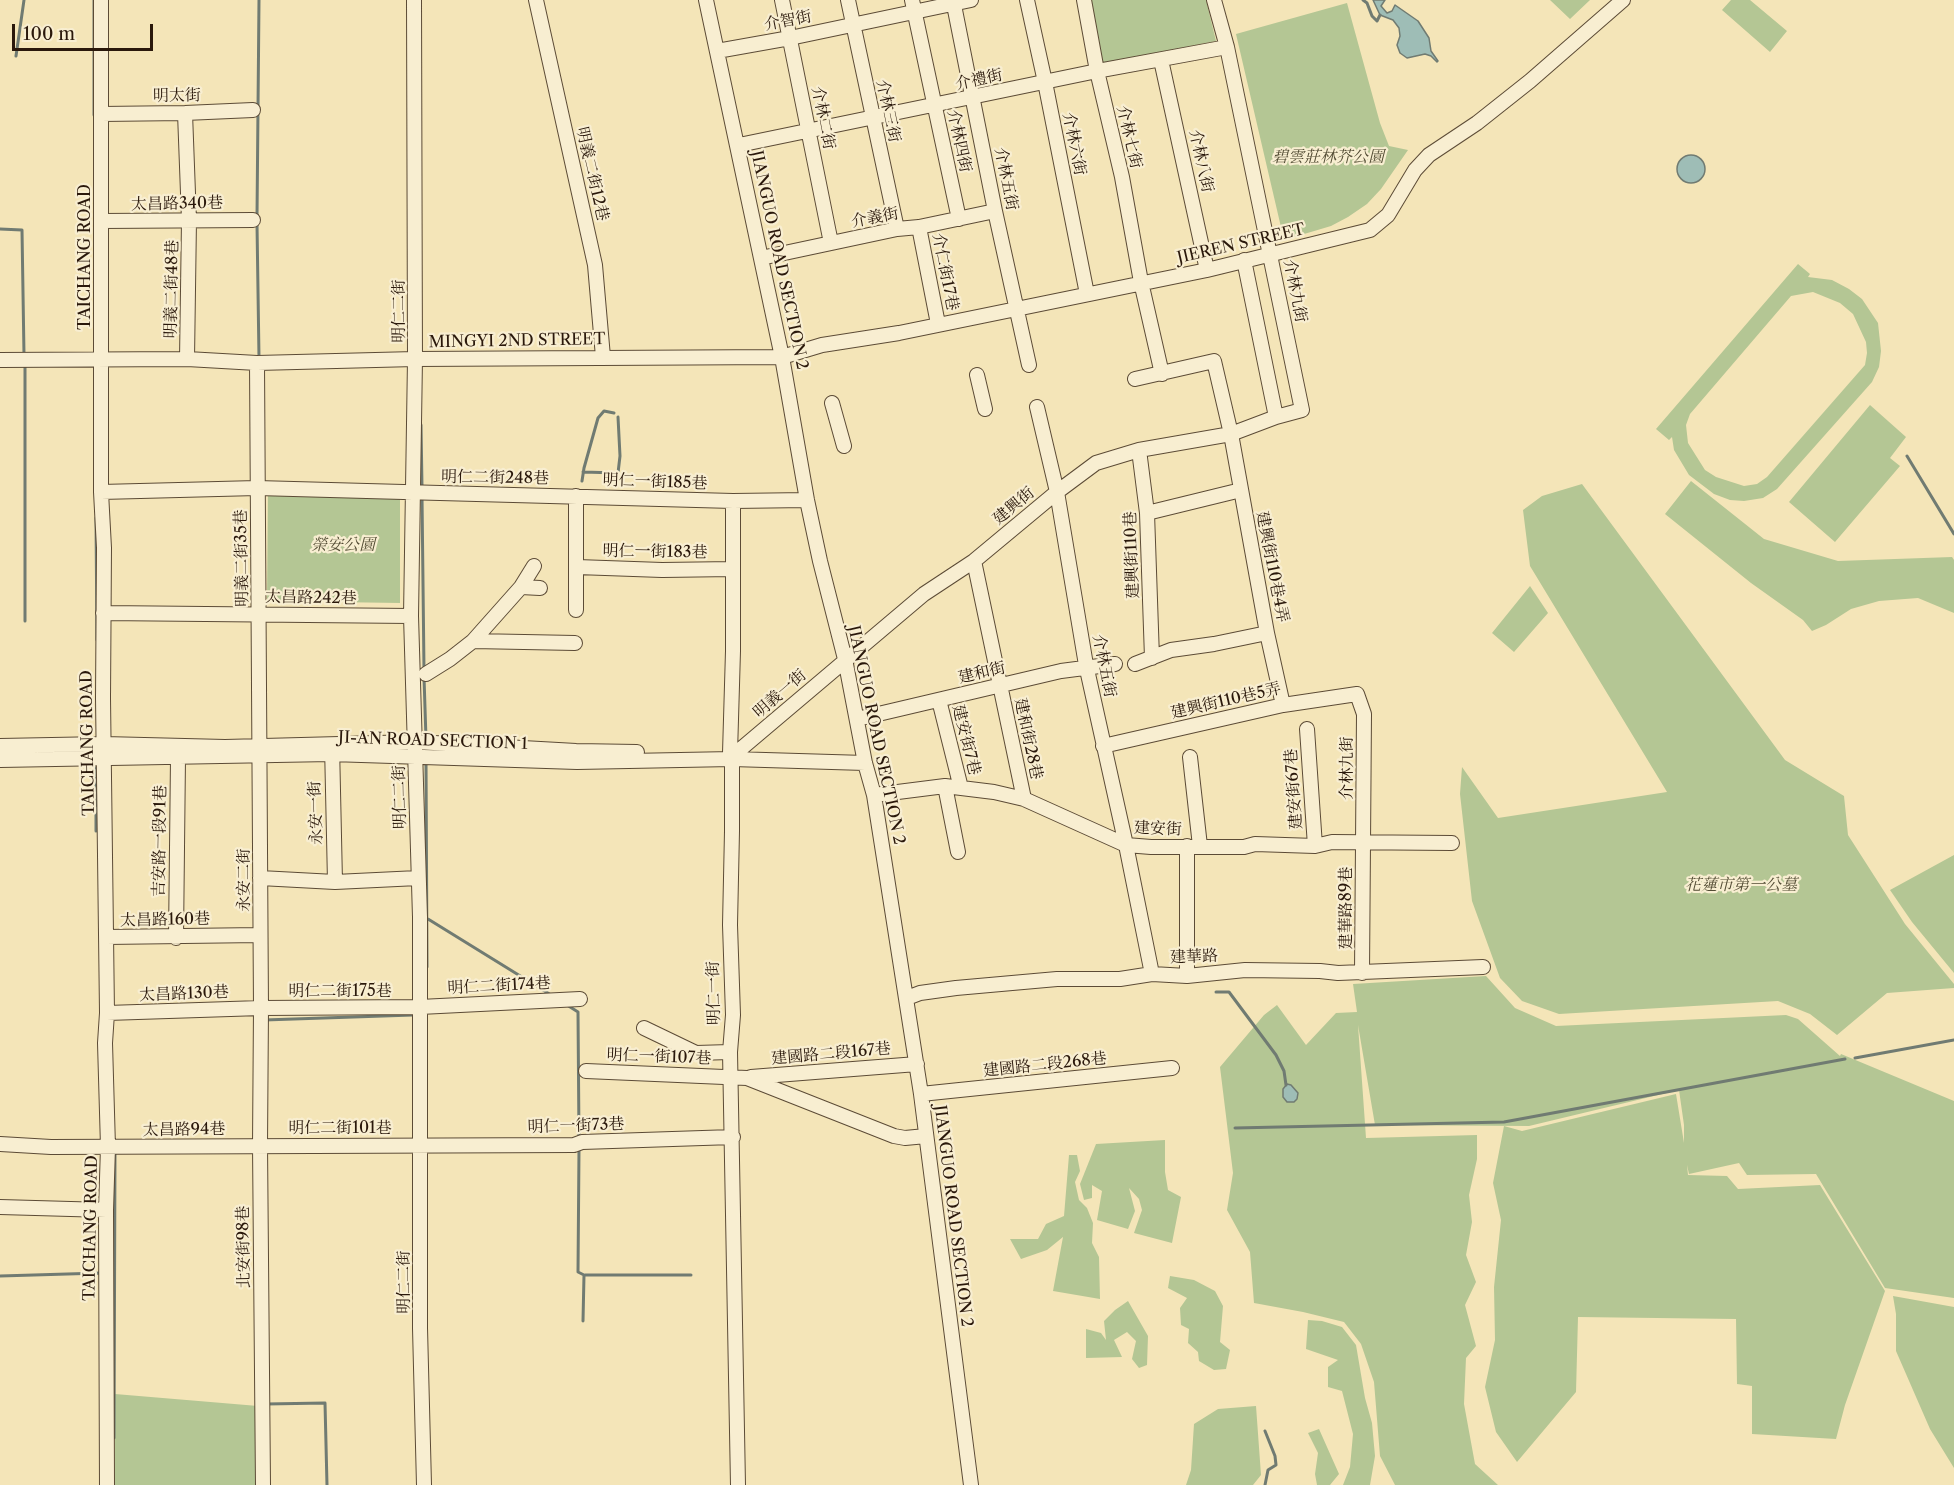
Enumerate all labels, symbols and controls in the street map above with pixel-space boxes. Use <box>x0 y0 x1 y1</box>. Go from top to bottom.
street label: 介智街 <box>763 7 813 35</box>
scale bar <box>15 12 156 50</box>
text: 100 m <box>23 23 75 45</box>
street label: 介禮街 <box>954 66 1004 94</box>
street label: 介林三街 <box>872 78 904 144</box>
street label: 介林二街 <box>807 85 839 151</box>
street label: 明太街 <box>153 86 201 106</box>
street label: 介林七街 <box>1112 104 1146 170</box>
street label: 介林四街 <box>943 108 975 174</box>
street label: 介林六街 <box>1058 111 1090 177</box>
street label: 明義二街12巷 <box>572 125 612 223</box>
street label: 介林八街 <box>1185 128 1217 194</box>
street label: 介林五街 <box>990 146 1022 212</box>
park label: 碧雲莊林芥公園 <box>1272 147 1384 167</box>
street label: JIANGUO ROAD SECTION 2 <box>746 149 812 371</box>
street label: TAICHANG ROAD <box>75 184 95 330</box>
street label: 太昌路340巷 <box>131 194 223 214</box>
street label: 介義街 <box>850 204 900 232</box>
street label: JIEREN STREET <box>1175 220 1307 268</box>
street label: 介仁街17巷 <box>928 232 962 312</box>
street label: 明義二街48巷 <box>162 239 182 339</box>
street label: 介林九街 <box>1279 258 1311 324</box>
street label: 明仁二街 <box>389 279 409 343</box>
street label: MINGYI 2ND STREET <box>429 330 605 352</box>
street label: 明仁二街248巷 <box>441 467 549 489</box>
street label: 明仁一街185巷 <box>602 471 708 493</box>
street label: 建興街 <box>989 483 1039 529</box>
street label: 明義二街35巷 <box>232 509 252 607</box>
street label: 建興街110巷4弄 <box>1252 510 1292 624</box>
street label: 建興街110巷 <box>1121 511 1143 599</box>
park label: 榮安公園 <box>311 535 375 555</box>
street label: 明仁一街183巷 <box>602 541 708 563</box>
street label: 太昌路242巷 <box>265 588 357 608</box>
street label: JIANGUO ROAD SECTION 2 <box>843 624 909 846</box>
street label: 介林五街 <box>1088 633 1120 699</box>
street label: 建和街 <box>956 658 1008 688</box>
street label: 明義一街 <box>750 666 810 722</box>
street label: TAICHANG ROAD <box>77 670 99 816</box>
street label: 建興街110巷5弄 <box>1169 679 1283 723</box>
street label: 建和街28巷 <box>1010 697 1046 781</box>
street label: 建安街7巷 <box>948 703 984 777</box>
street label: JI-AN ROAD SECTION 1 <box>338 728 528 754</box>
street label: 介林九街 <box>1337 736 1357 800</box>
street label: 建安街67巷 <box>1282 748 1306 830</box>
street label: 明仁二街 <box>390 765 410 829</box>
street label: 永安一街 <box>305 781 327 845</box>
street label: 吉安路一段91巷 <box>149 785 171 897</box>
street label: 建安街 <box>1134 819 1182 839</box>
street label: 永安二街 <box>234 848 254 912</box>
street label: 建華路89巷 <box>1336 867 1356 949</box>
park label: 花蓮市第一公墓 <box>1685 875 1797 895</box>
street label: 太昌路160巷 <box>120 910 210 930</box>
street label: 建華路 <box>1170 947 1218 967</box>
street label: 明仁一街 <box>704 961 724 1025</box>
street label: 明仁二街174巷 <box>447 974 551 998</box>
street label: 明仁二街175巷 <box>288 981 392 1001</box>
street label: 太昌路130巷 <box>139 983 229 1005</box>
street label: 建國路二段167巷 <box>770 1039 892 1069</box>
street label: 明仁一街107巷 <box>606 1046 712 1068</box>
street label: 建國路二段268巷 <box>982 1049 1108 1081</box>
street label: JIANGUO ROAD SECTION 2 <box>930 1104 976 1328</box>
street label: 明仁一街73巷 <box>527 1115 625 1137</box>
street label: 明仁二街101巷 <box>288 1118 392 1138</box>
street label: 太昌路94巷 <box>143 1120 225 1140</box>
street label: TAICHANG ROAD <box>80 1155 102 1301</box>
street label: 北安街98巷 <box>234 1205 254 1289</box>
street label: 明仁二街 <box>394 1250 414 1314</box>

